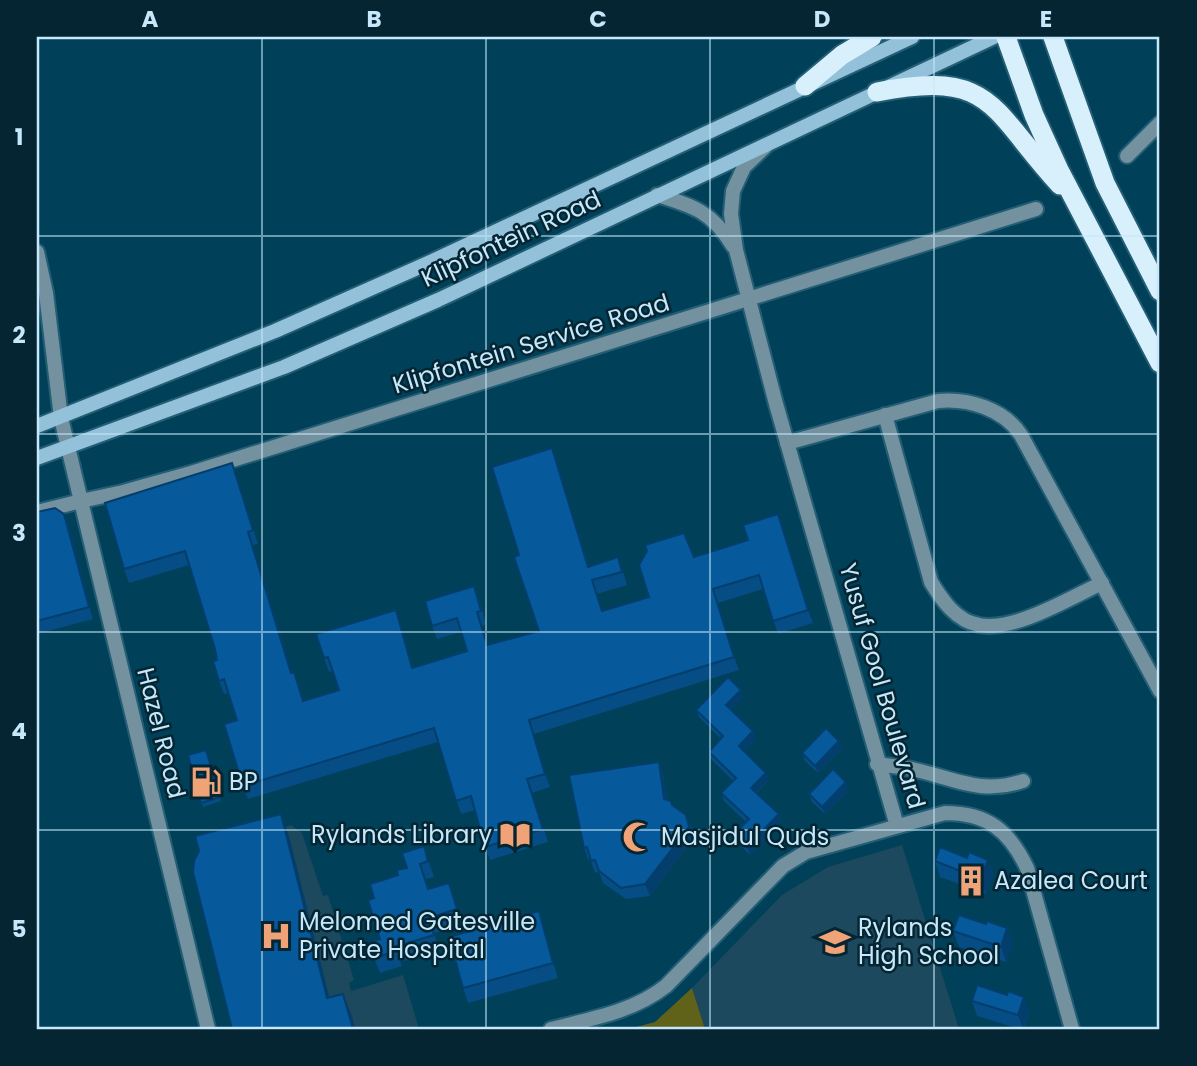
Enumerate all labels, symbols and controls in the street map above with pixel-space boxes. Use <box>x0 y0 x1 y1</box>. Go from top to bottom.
text: A <box>142 3 159 35</box>
text: B <box>366 3 382 35</box>
text: C <box>589 3 607 35</box>
text: D <box>814 3 830 35</box>
text: E <box>1040 3 1052 35</box>
text: 1 <box>15 121 23 153</box>
street label: Klipfontein Road <box>416 182 606 295</box>
street label: Klipfontein Service Road <box>388 286 673 401</box>
text: 2 <box>12 319 26 351</box>
text: 3 <box>12 517 26 549</box>
street label: Yusuf Gool Boulevard <box>832 559 933 813</box>
street label: Hazel Road <box>129 664 194 802</box>
text: 4 <box>11 715 27 747</box>
fuel station icon: BP <box>189 765 223 799</box>
place label: BP <box>229 765 258 798</box>
place label: Rylands Library <box>311 818 492 851</box>
library icon: Rylands Library <box>498 818 532 852</box>
mosque icon: Masjidul Quds <box>621 820 655 854</box>
place label: Masjidul Quds <box>661 820 829 853</box>
building icon: Azalea Court <box>954 864 988 898</box>
place label: Azalea Court <box>994 864 1148 897</box>
place label: Melomed Gatesville Private Hospital <box>299 905 535 966</box>
place label: Rylands High School <box>858 911 999 972</box>
text: 5 <box>12 913 26 945</box>
hospital icon: Melomed Gatesville Private Hospital <box>259 919 293 953</box>
school or university icon: Rylands High School <box>818 925 852 959</box>

